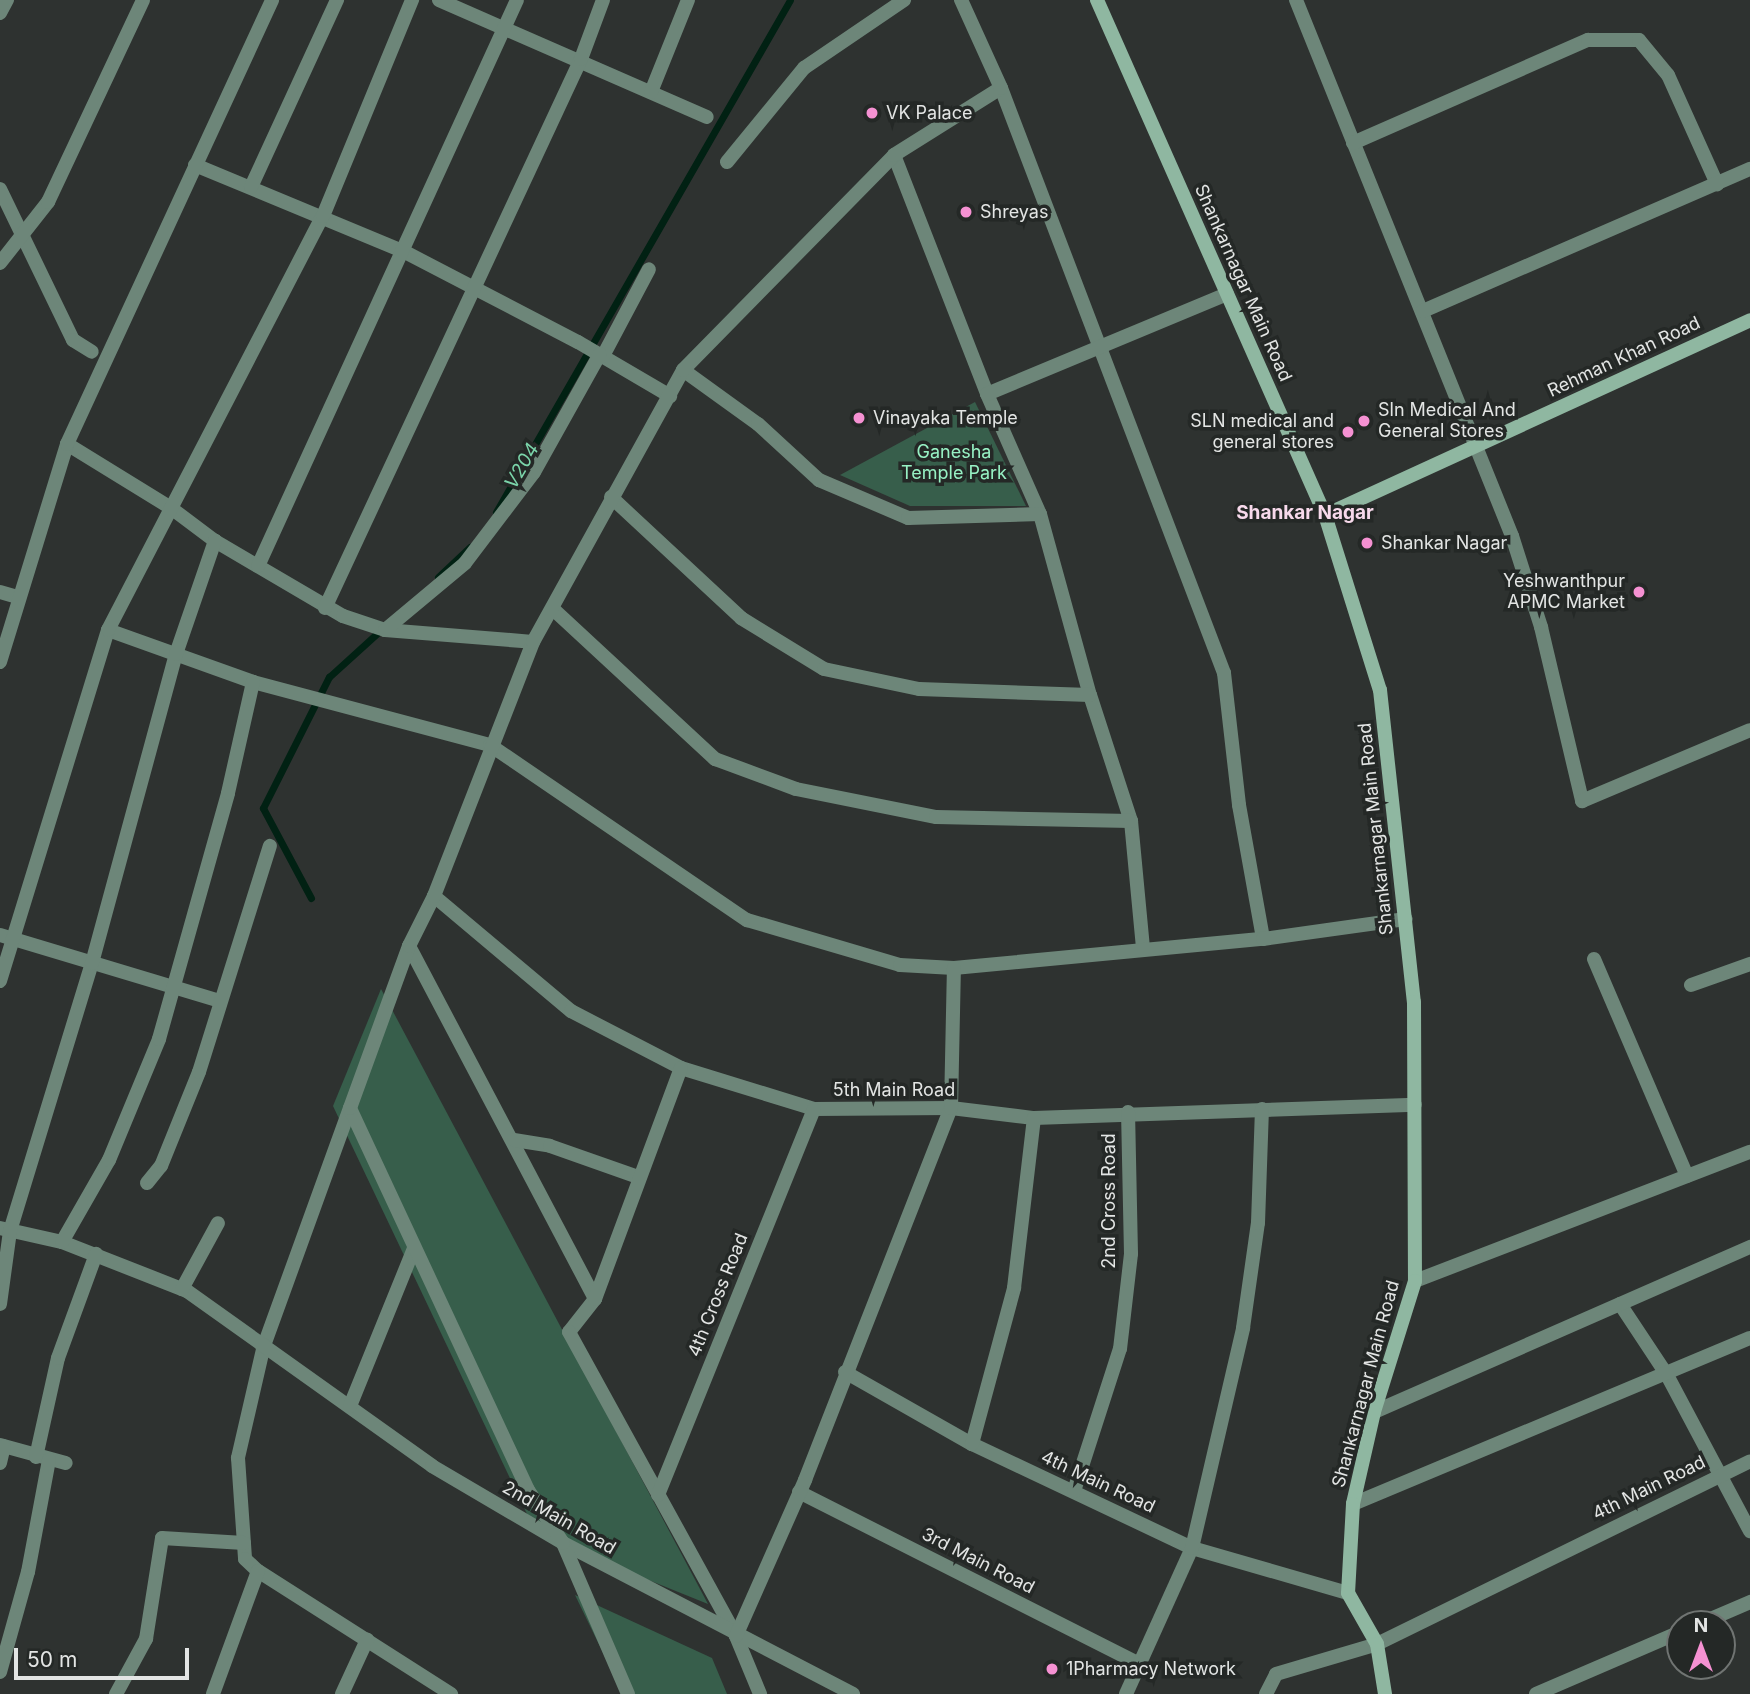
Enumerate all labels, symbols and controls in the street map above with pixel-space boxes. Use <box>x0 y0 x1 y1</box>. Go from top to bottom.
place label: VK Palace <box>886 102 972 124</box>
marker: VK Palace <box>864 105 880 121</box>
street label: Shankarnagar Main Road <box>1190 181 1296 385</box>
place label: Shreyas <box>980 201 1048 223</box>
marker: Shreyas <box>958 204 974 220</box>
street label: Rehman Khan Road <box>1544 312 1704 402</box>
place label: Sln Medical And General Stores <box>1378 400 1516 442</box>
place label: Vinayaka Temple <box>873 407 1018 429</box>
marker: Vinayaka Temple <box>851 410 867 426</box>
place label: SLN medical and general stores <box>1190 411 1334 453</box>
marker: Sln Medical And General Stores <box>1356 413 1372 429</box>
marker: SLN medical and general stores <box>1340 424 1356 440</box>
water label: V204 <box>500 439 544 493</box>
park label: Ganesha Temple Park <box>901 442 1007 484</box>
district label: Shankar Nagar <box>1236 502 1374 524</box>
place label: Shankar Nagar <box>1381 532 1507 554</box>
marker: Shankar Nagar <box>1359 535 1375 551</box>
place label: Yeshwanthpur APMC Market <box>1503 571 1625 614</box>
marker: Yeshwanthpur APMC Market <box>1631 584 1647 600</box>
street label: Shankarnagar Main Road <box>1354 722 1398 936</box>
street label: 5th Main Road <box>833 1079 955 1101</box>
street label: 2nd Cross Road <box>1098 1133 1120 1269</box>
street label: 4th Cross Road <box>683 1230 753 1360</box>
street label: Shankarnagar Main Road <box>1328 1278 1404 1490</box>
street label: 4th Main Road <box>1038 1446 1158 1518</box>
street label: 4th Main Road <box>1589 1451 1709 1525</box>
street label: 2nd Main Road <box>498 1477 620 1559</box>
street label: 3rd Main Road <box>918 1523 1038 1599</box>
north arrow <box>1666 1610 1736 1680</box>
text: N <box>1694 1614 1708 1637</box>
scale bar <box>18 1634 192 1678</box>
text: 50 m <box>27 1647 77 1672</box>
place label: 1Pharmacy Network <box>1066 1658 1236 1680</box>
marker: 1Pharmacy Network <box>1044 1661 1060 1677</box>

